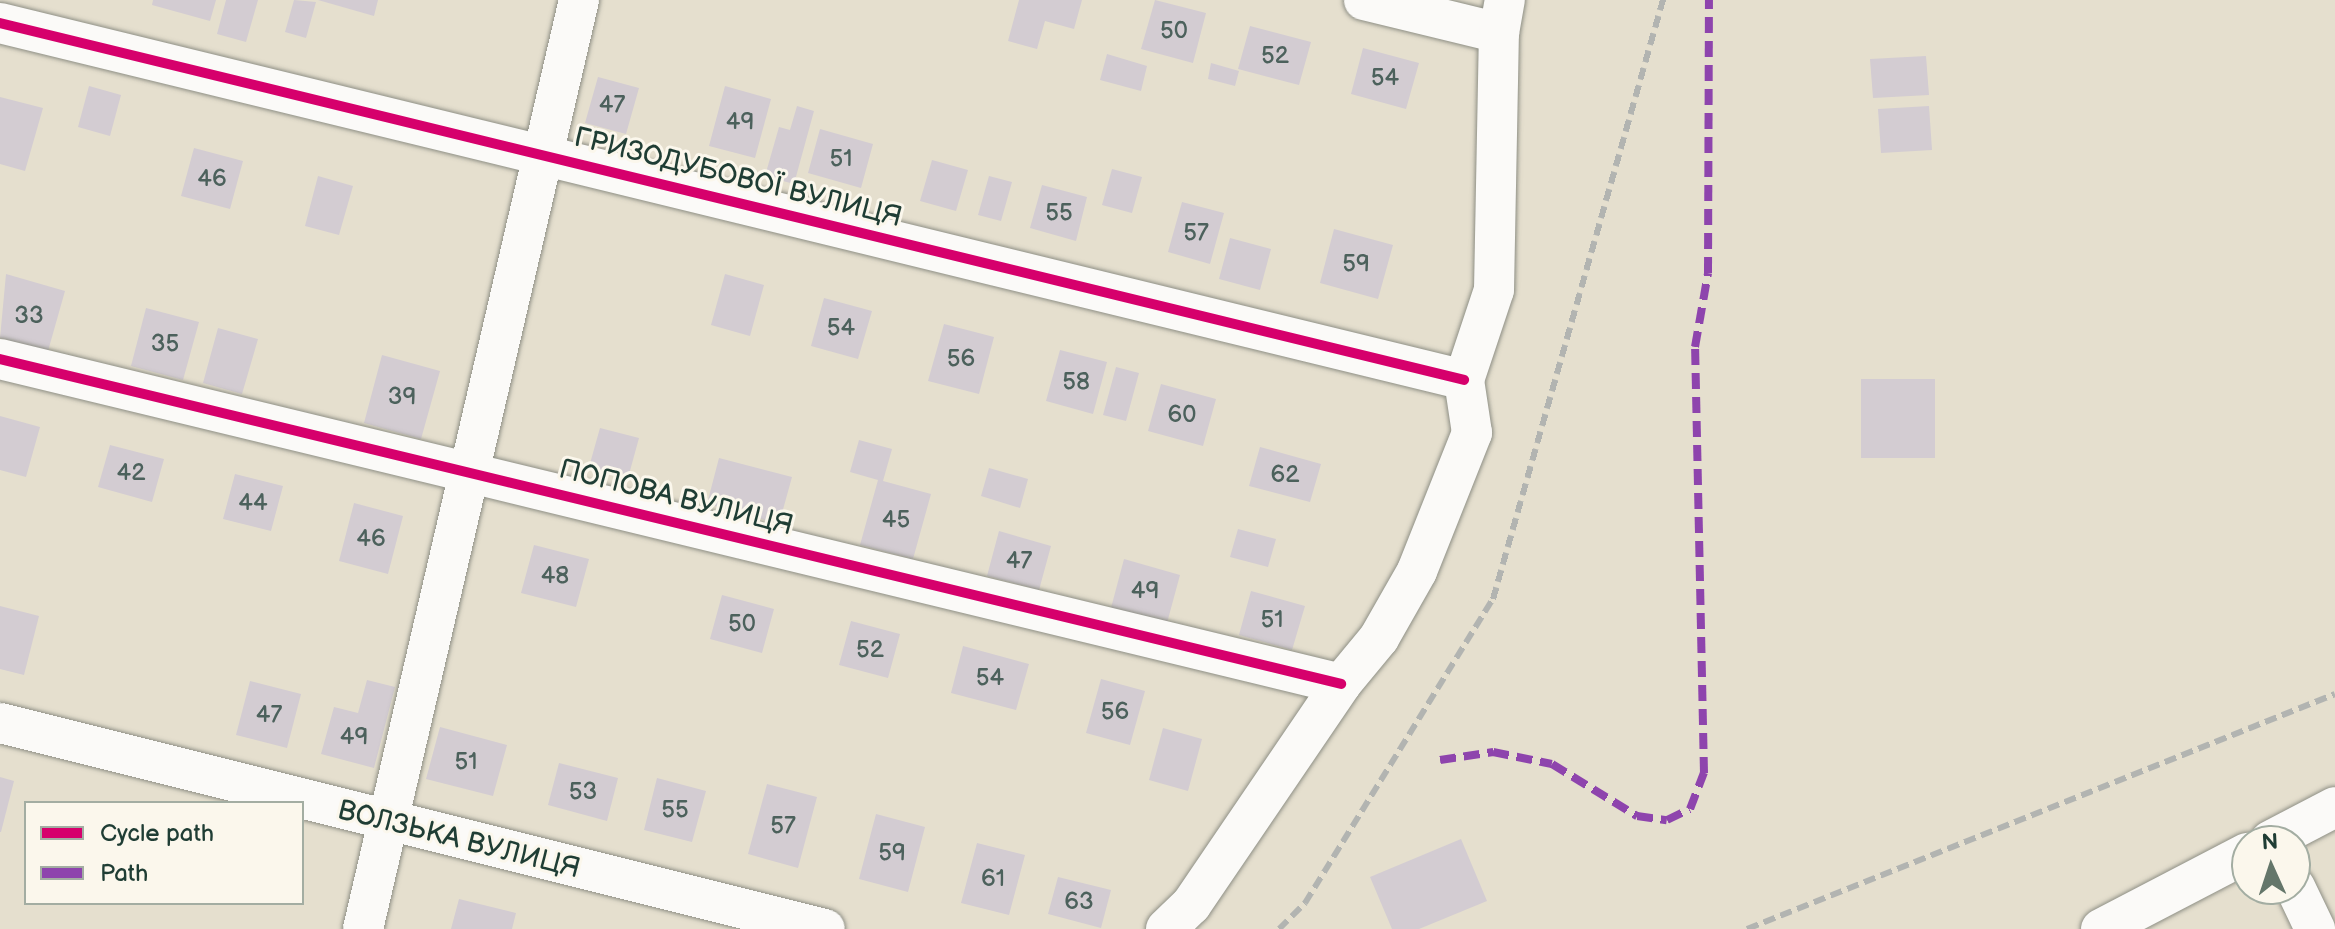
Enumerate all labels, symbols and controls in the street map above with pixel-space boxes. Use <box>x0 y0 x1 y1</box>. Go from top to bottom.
house number: 50 <box>1160 17 1188 45</box>
house number: 52 <box>1261 42 1289 70</box>
house number: 54 <box>1371 64 1399 92</box>
house number: 47 <box>599 91 625 119</box>
house number: 49 <box>726 108 754 136</box>
street label: ГРИЗОДУБОВОЇ ВУЛИЦЯ <box>571 121 905 235</box>
house number: 51 <box>829 145 853 173</box>
house number: 46 <box>197 165 227 193</box>
house number: 55 <box>1045 199 1073 227</box>
house number: 57 <box>1183 219 1209 247</box>
house number: 59 <box>1342 250 1370 278</box>
house number: 33 <box>14 302 44 330</box>
house number: 54 <box>827 314 855 342</box>
house number: 35 <box>151 330 179 358</box>
house number: 56 <box>947 345 975 373</box>
house number: 58 <box>1062 368 1090 396</box>
house number: 39 <box>388 383 416 411</box>
house number: 60 <box>1168 401 1196 429</box>
street label: ПОПОВА ВУЛИЦЯ <box>555 453 797 543</box>
house number: 42 <box>117 459 145 487</box>
house number: 62 <box>1271 461 1299 489</box>
house number: 44 <box>238 489 268 517</box>
house number: 45 <box>882 506 910 534</box>
house number: 46 <box>356 525 386 553</box>
house number: 47 <box>1006 547 1032 575</box>
house number: 48 <box>541 562 569 590</box>
house number: 49 <box>1131 577 1159 605</box>
house number: 51 <box>1260 606 1284 634</box>
house number: 50 <box>728 610 756 638</box>
house number: 52 <box>856 636 884 664</box>
house number: 54 <box>976 664 1004 692</box>
house number: 56 <box>1101 698 1129 726</box>
house number: 47 <box>256 701 282 729</box>
house number: 49 <box>340 723 368 751</box>
house number: 51 <box>454 748 478 776</box>
house number: 53 <box>569 778 597 806</box>
street label: ВОЛЗЬКА ВУЛИЦЯ <box>334 794 584 886</box>
house number: 55 <box>661 796 689 824</box>
legend <box>24 801 304 905</box>
house number: 57 <box>770 812 796 840</box>
text: Cycle path <box>100 819 214 848</box>
north arrow <box>2231 825 2311 905</box>
text: N <box>2261 829 2279 856</box>
house number: 59 <box>878 839 906 867</box>
text: Path <box>100 859 148 888</box>
house number: 61 <box>981 865 1005 893</box>
house number: 63 <box>1064 888 1094 916</box>

